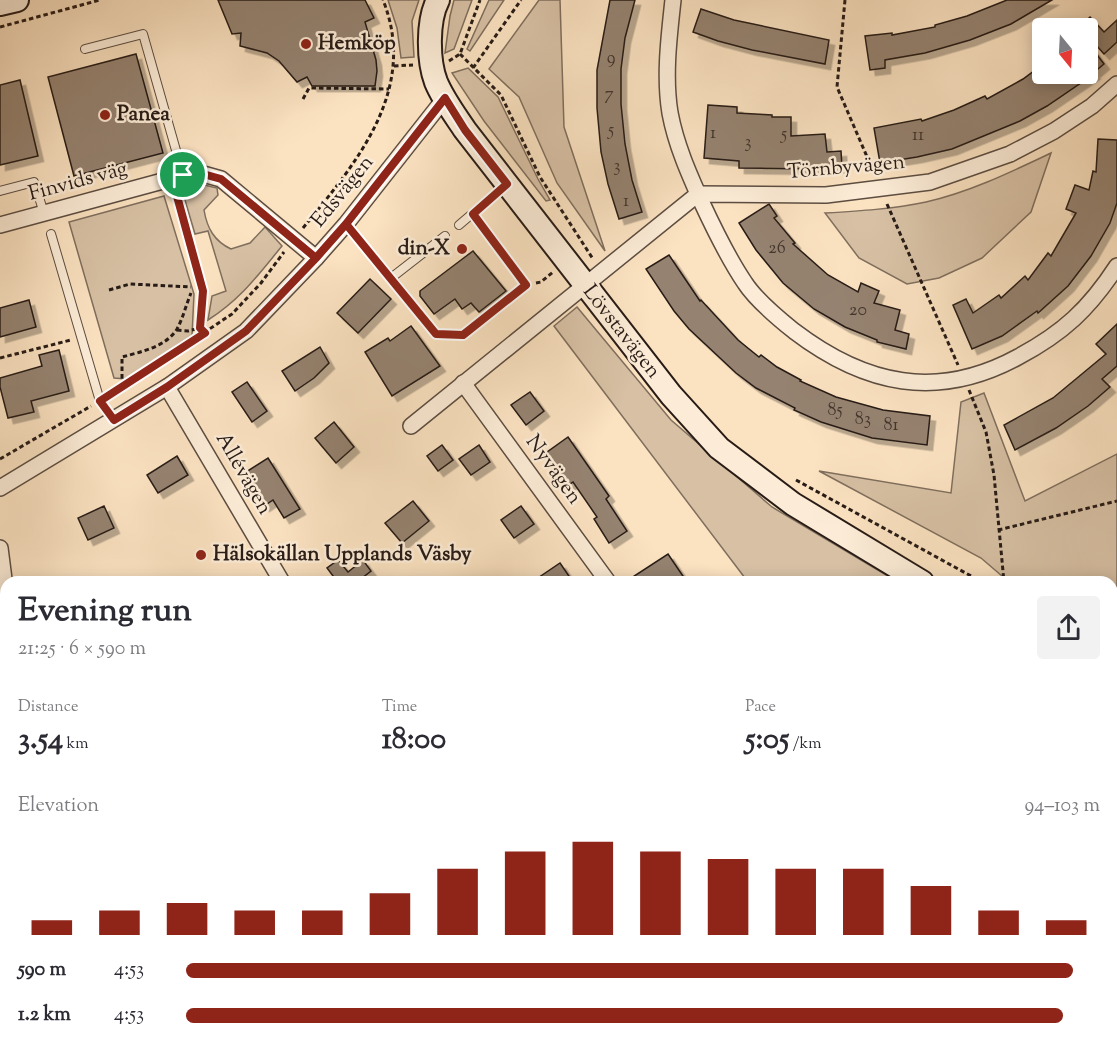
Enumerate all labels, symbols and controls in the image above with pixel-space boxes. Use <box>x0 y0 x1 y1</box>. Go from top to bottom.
north arrow <box>1032 18 1098 84</box>
map controls <box>1032 18 1098 84</box>
place label: Hemköp <box>318 29 396 59</box>
marker: Hemköp <box>299 37 313 51</box>
house number: 9 <box>607 46 616 72</box>
house number: 7 <box>604 82 614 108</box>
place label: Panea <box>117 100 170 130</box>
marker: Panea <box>98 108 112 122</box>
house number: 5 <box>607 118 614 144</box>
house number: 1 <box>710 121 716 147</box>
house number: 5 <box>780 122 787 148</box>
house number: 11 <box>912 123 924 149</box>
house number: 3 <box>744 130 752 156</box>
street label: Törnbyvägen <box>786 148 906 188</box>
pin <box>157 149 208 200</box>
street label: Edsvägen <box>304 149 382 235</box>
street label: Finvids väg <box>25 154 131 210</box>
house number: 3 <box>613 154 621 180</box>
icon: arrive <box>166 158 199 191</box>
house number: 1 <box>623 189 629 215</box>
place label: din-X <box>398 234 450 264</box>
house number: 26 <box>768 236 786 262</box>
marker: din-X <box>455 242 469 256</box>
street label: Lövstavägen <box>575 279 667 385</box>
house number: 20 <box>849 298 867 324</box>
house number: 85 <box>827 398 843 424</box>
house number: 83 <box>855 407 871 433</box>
house number: 81 <box>883 413 899 439</box>
street label: Allévägen <box>207 427 279 521</box>
street label: Nyvägen <box>517 429 589 511</box>
place label: Hälsokällan Upplands Väsby <box>213 540 472 570</box>
marker: Hälsokällan Upplands Väsby <box>194 548 208 562</box>
text: Evening run <box>18 588 192 636</box>
button: share <box>1037 596 1100 659</box>
text: 21:25 · 6 × 590 m <box>18 635 146 664</box>
text: Distance <box>18 696 78 719</box>
text: Time <box>382 696 417 719</box>
text: Pace <box>745 696 776 719</box>
text: 3.54 <box>18 719 63 762</box>
text: 18:00 <box>382 719 446 762</box>
text: 5:05 <box>745 719 789 762</box>
text: km <box>63 733 88 756</box>
text: /km <box>789 733 822 756</box>
text: Elevation <box>18 792 99 821</box>
text: 94–103 m <box>1025 792 1100 821</box>
text: 590 m <box>18 956 66 985</box>
text: 4:53 <box>114 956 144 985</box>
text: 1.2 km <box>18 1001 71 1030</box>
text: 4:53 <box>114 1001 144 1030</box>

